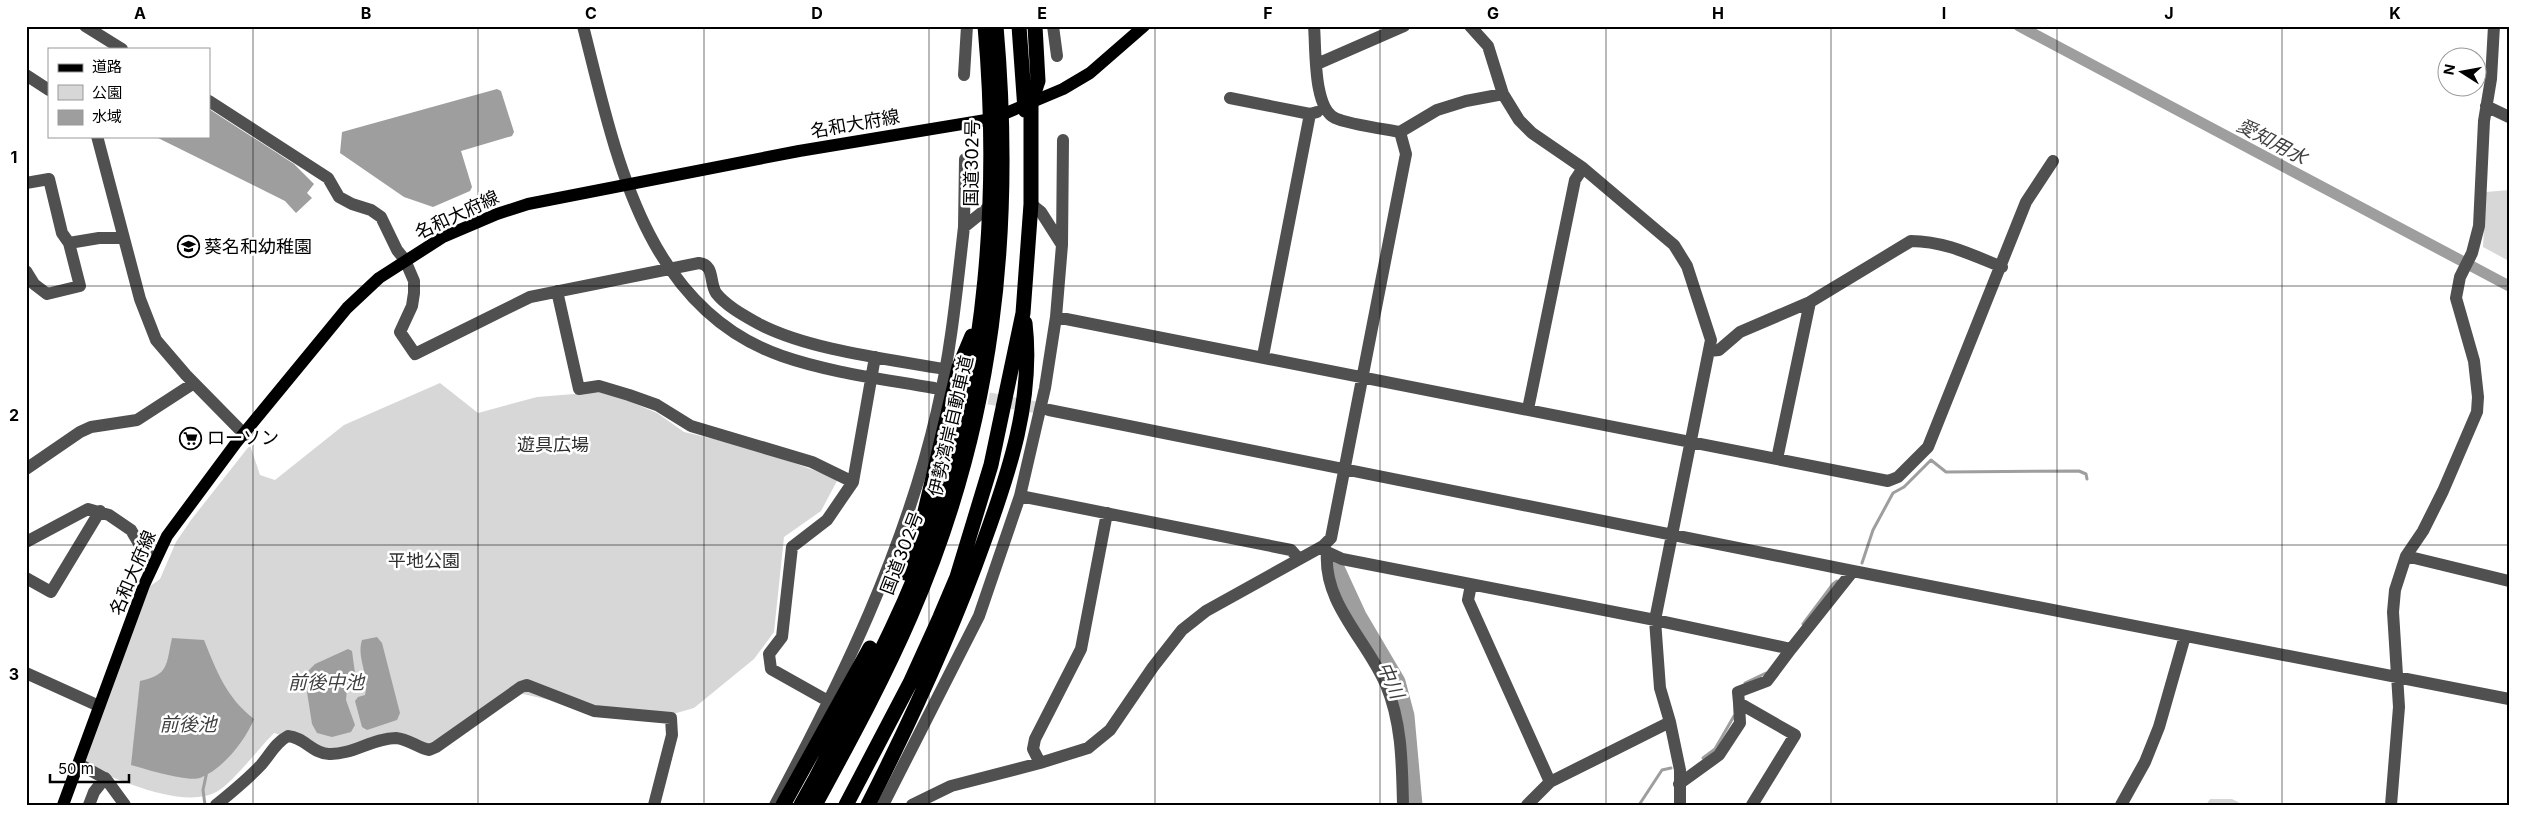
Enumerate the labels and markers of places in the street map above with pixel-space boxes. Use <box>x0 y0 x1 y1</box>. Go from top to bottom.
school or university icon: 葵名和幼稚園 <box>176 235 200 259</box>
place label: 葵名和幼稚園 <box>204 236 312 257</box>
supermarket icon: ローソン <box>179 426 203 450</box>
place label: ローソン <box>207 427 279 448</box>

